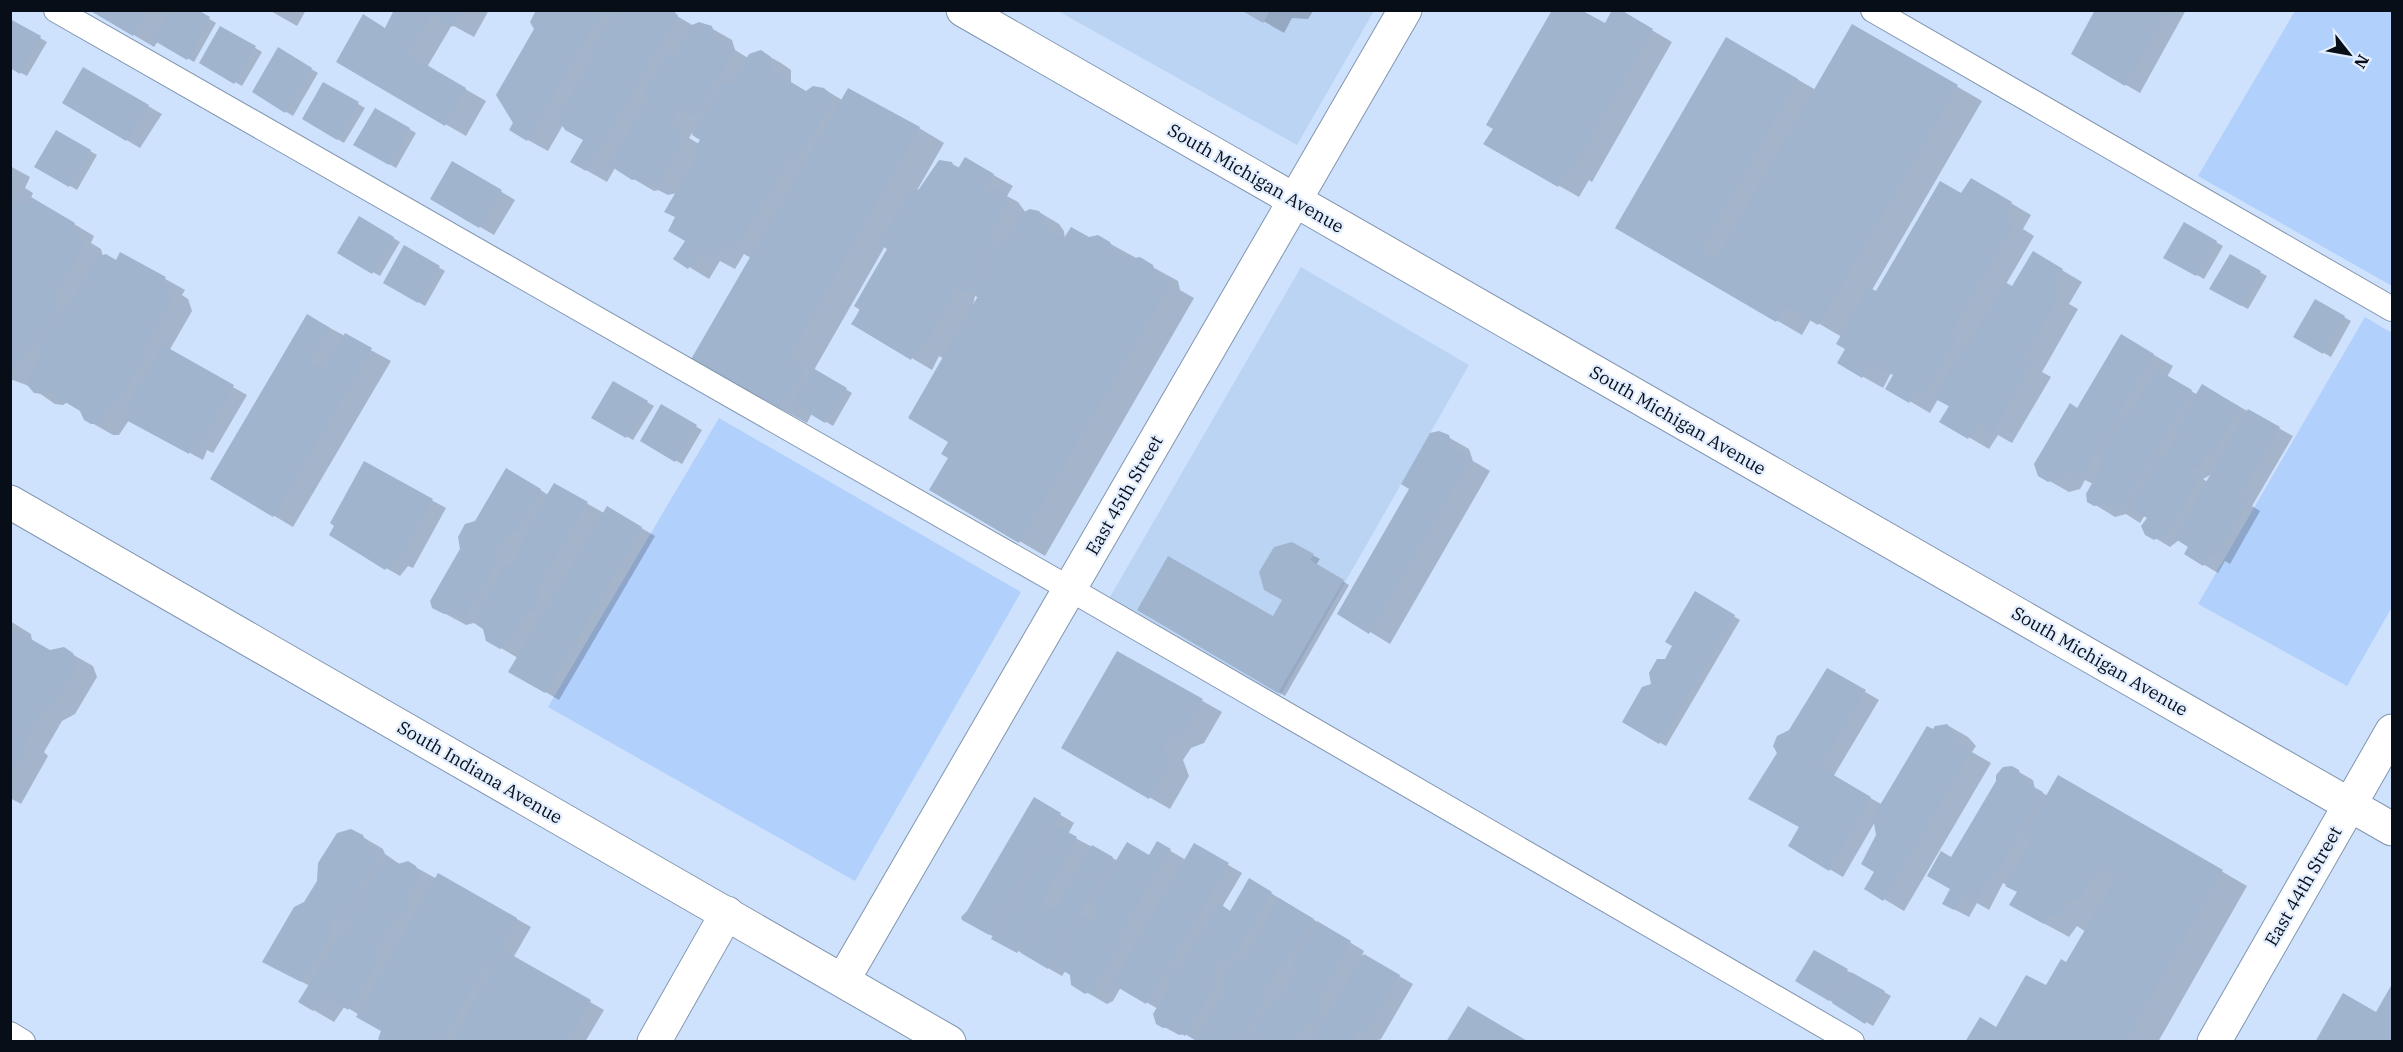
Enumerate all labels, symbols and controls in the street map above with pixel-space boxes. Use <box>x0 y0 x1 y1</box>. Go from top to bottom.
north arrow <box>2319 24 2379 84</box>
text: N <box>2350 51 2374 72</box>
street label: South Michigan Avenue <box>1164 118 1348 238</box>
street label: South Michigan Avenue <box>1586 360 1770 480</box>
street label: East 45th Street <box>1080 431 1168 559</box>
street label: South Michigan Avenue <box>2008 601 2192 721</box>
street label: South Indiana Avenue <box>393 715 567 829</box>
street label: East 44th Street <box>2259 822 2347 950</box>

